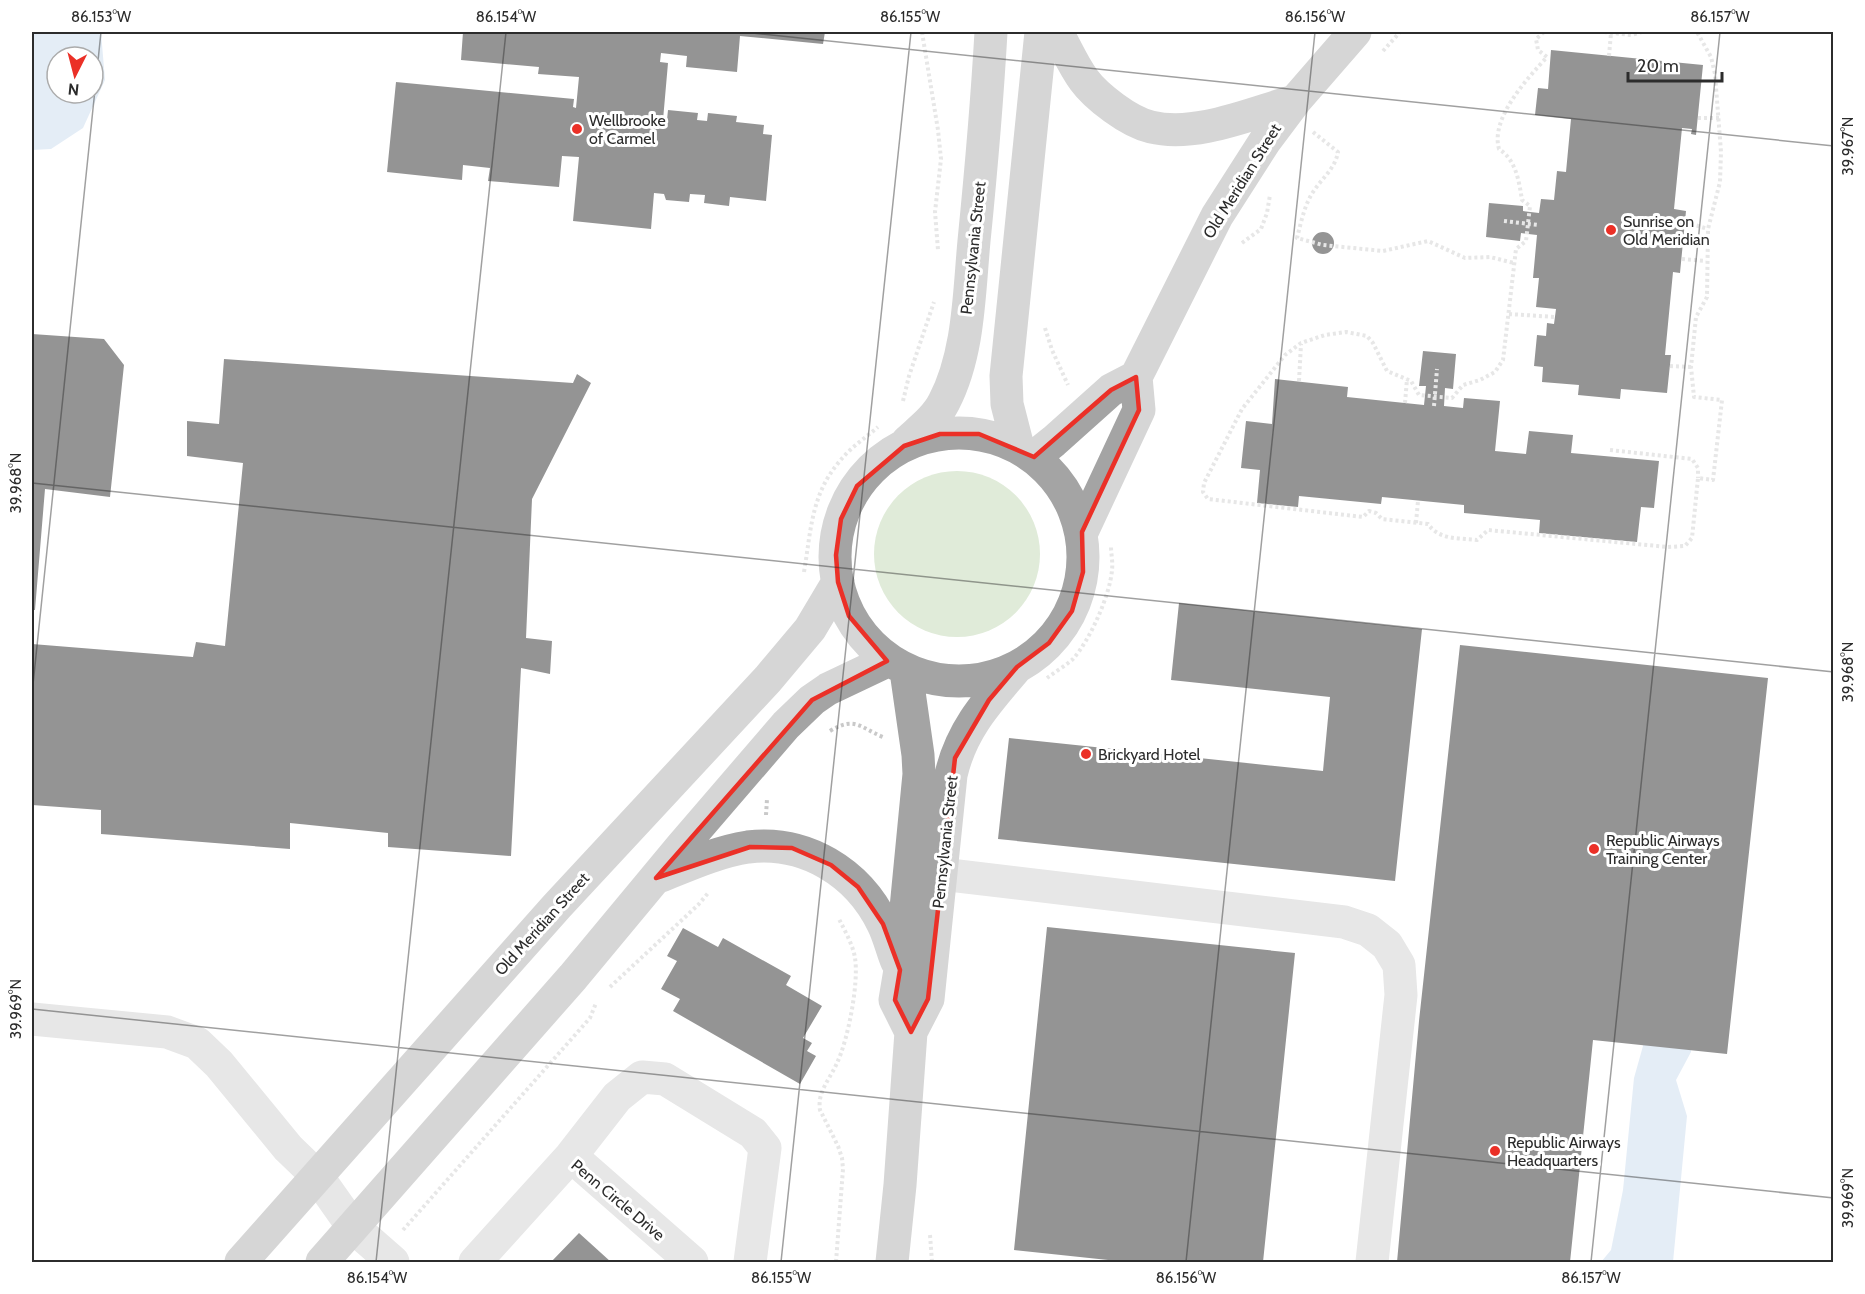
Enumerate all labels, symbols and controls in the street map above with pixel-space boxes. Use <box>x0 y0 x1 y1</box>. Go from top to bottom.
text: 86.153°W <box>71 8 132 26</box>
text: 86.154°W <box>476 8 537 26</box>
text: 86.155°W <box>880 8 941 26</box>
text: 86.156°W <box>1285 8 1346 26</box>
text: 86.157°W <box>1690 8 1751 26</box>
north arrow <box>45 45 105 105</box>
scale bar <box>1628 45 1722 83</box>
text: 20 m <box>1637 55 1679 77</box>
text: N <box>67 79 80 99</box>
place label: Wellbrooke of Carmel <box>589 111 666 148</box>
text: 39.967°N <box>1839 117 1857 175</box>
street label: Old Meridian Street <box>1199 120 1285 242</box>
marker: Wellbrooke of Carmel <box>570 122 584 136</box>
street label: Pennsylvania Street <box>957 180 989 315</box>
place label: Sunrise on Old Meridian <box>1623 212 1710 249</box>
marker: Sunrise on Old Meridian <box>1604 223 1618 237</box>
text: 39.968°N <box>7 453 25 513</box>
text: 39.968°N <box>1839 642 1857 702</box>
place label: Brickyard Hotel <box>1098 745 1201 764</box>
marker: Brickyard Hotel <box>1079 747 1093 761</box>
street label: Pennsylvania Street <box>929 774 961 909</box>
place label: Republic Airways Training Center <box>1606 831 1720 868</box>
marker: Republic Airways Training Center <box>1587 842 1601 856</box>
street label: Old Meridian Street <box>491 868 593 979</box>
text: 39.969°N <box>7 979 25 1039</box>
place label: Republic Airways Headquarters <box>1507 1133 1621 1170</box>
marker: Republic Airways Headquarters <box>1488 1144 1502 1158</box>
street label: Penn Circle Drive <box>568 1155 668 1245</box>
text: 39.969°N <box>1839 1168 1857 1228</box>
text: 86.154°W <box>347 1269 408 1287</box>
text: 86.155°W <box>751 1269 812 1287</box>
text: 86.156°W <box>1156 1269 1217 1287</box>
text: 86.157°W <box>1561 1269 1622 1287</box>

